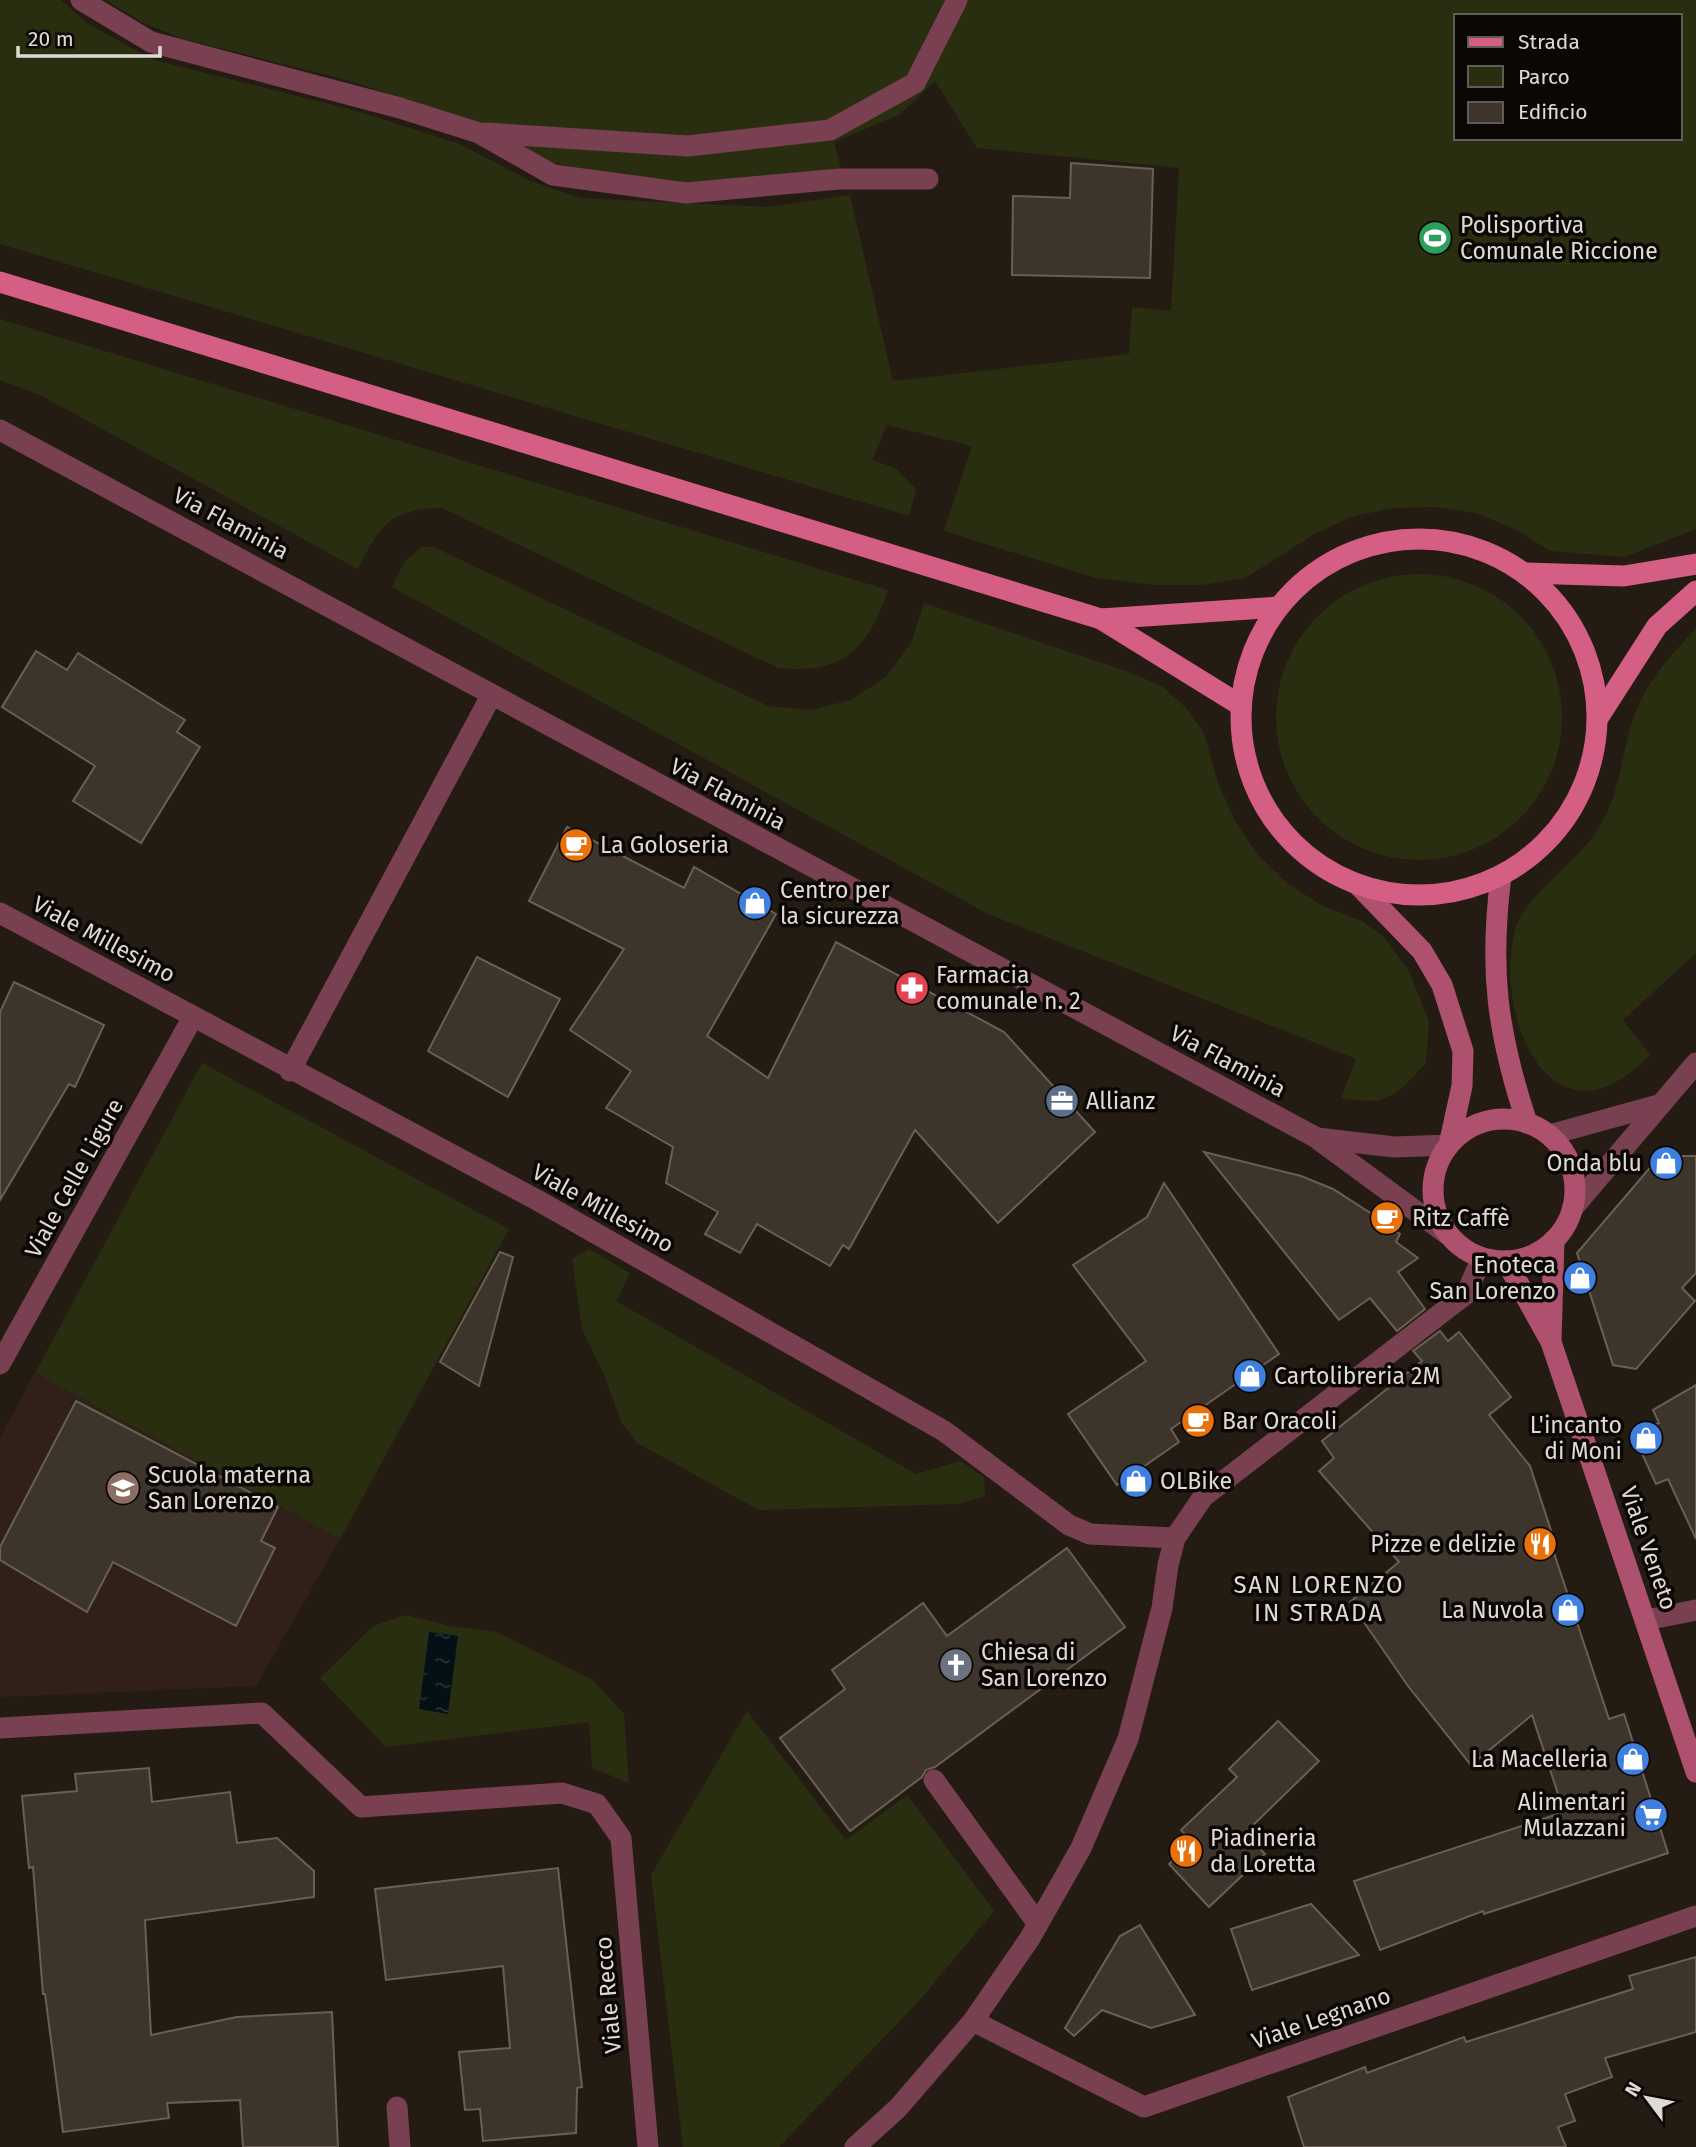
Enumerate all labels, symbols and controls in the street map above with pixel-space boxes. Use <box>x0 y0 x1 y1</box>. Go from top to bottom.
scale bar <box>18 14 159 58</box>
legend <box>1454 14 1682 140</box>
text: 20 m <box>28 26 74 52</box>
text: Strada <box>1518 29 1580 55</box>
text: Parco <box>1518 64 1570 90</box>
text: Edificio <box>1518 99 1588 125</box>
place label: Polisportiva Comunale Riccione <box>1460 211 1658 265</box>
sports icon: Polisportiva Comunale Riccione <box>1416 219 1454 257</box>
street label: Via Flaminia <box>168 481 294 565</box>
street label: Via Flaminia <box>665 752 791 836</box>
cafe icon: La Goloseria <box>557 826 595 864</box>
place label: La Goloseria <box>600 831 729 859</box>
place label: Centro per la sicurezza <box>780 876 899 930</box>
shop icon: Centro per la sicurezza <box>736 884 774 922</box>
street label: Viale Millesimo <box>28 890 180 988</box>
place label: Farmacia comunale n. 2 <box>936 961 1081 1015</box>
pharmacy icon: Farmacia comunale n. 2 <box>893 969 931 1007</box>
street label: Via Flaminia <box>1165 1019 1291 1103</box>
office icon: Allianz <box>1043 1082 1081 1120</box>
place label: Allianz <box>1086 1087 1155 1115</box>
street label: Viale Celle Ligure <box>19 1094 129 1262</box>
shop icon: Onda blu <box>1647 1144 1685 1182</box>
place label: Onda blu <box>1546 1149 1642 1177</box>
street label: Viale Millesimo <box>527 1158 679 1258</box>
cafe icon: Ritz Caffè <box>1368 1199 1406 1237</box>
place label: Ritz Caffè <box>1412 1204 1510 1232</box>
place label: Enoteca San Lorenzo <box>1430 1251 1556 1305</box>
shop icon: Enoteca San Lorenzo <box>1561 1259 1599 1297</box>
shop icon: Cartolibreria 2M <box>1231 1357 1269 1395</box>
place label: Cartolibreria 2M <box>1274 1362 1440 1390</box>
cafe icon: Bar Oracoli <box>1179 1402 1217 1440</box>
place label: Bar Oracoli <box>1222 1407 1337 1435</box>
place label: L'incanto di Moni <box>1530 1411 1622 1465</box>
shop icon: L'incanto di Moni <box>1627 1419 1665 1457</box>
place label: Scuola materna San Lorenzo <box>148 1461 311 1515</box>
shop icon: OLBike <box>1117 1462 1155 1500</box>
place label: OLBike <box>1160 1467 1232 1495</box>
school or university icon: Scuola materna San Lorenzo <box>104 1469 142 1507</box>
street label: Viale Veneto <box>1615 1482 1683 1614</box>
restaurant icon: Pizze e delizie <box>1521 1525 1559 1563</box>
place label: Pizze e delizie <box>1370 1530 1516 1558</box>
district label: SAN LORENZO IN STRADA <box>1233 1571 1405 1627</box>
shop icon: La Nuvola <box>1549 1591 1587 1629</box>
place label: La Nuvola <box>1441 1596 1544 1624</box>
place label: Chiesa di San Lorenzo <box>981 1638 1107 1692</box>
church icon: Chiesa di San Lorenzo <box>937 1646 975 1684</box>
shop icon: La Macelleria <box>1614 1740 1652 1778</box>
place label: La Macelleria <box>1471 1745 1608 1773</box>
place label: Alimentari Mulazzani <box>1518 1788 1626 1842</box>
supermarket icon: Alimentari Mulazzani <box>1632 1796 1670 1834</box>
place label: Piadineria da Loretta <box>1210 1824 1317 1878</box>
restaurant icon: Piadineria da Loretta <box>1167 1832 1205 1870</box>
street label: Viale Recco <box>589 1935 627 2055</box>
street label: Viale Legnano <box>1248 1981 1394 2055</box>
north arrow <box>1612 2063 1682 2133</box>
text: N <box>1620 2078 1646 2101</box>

